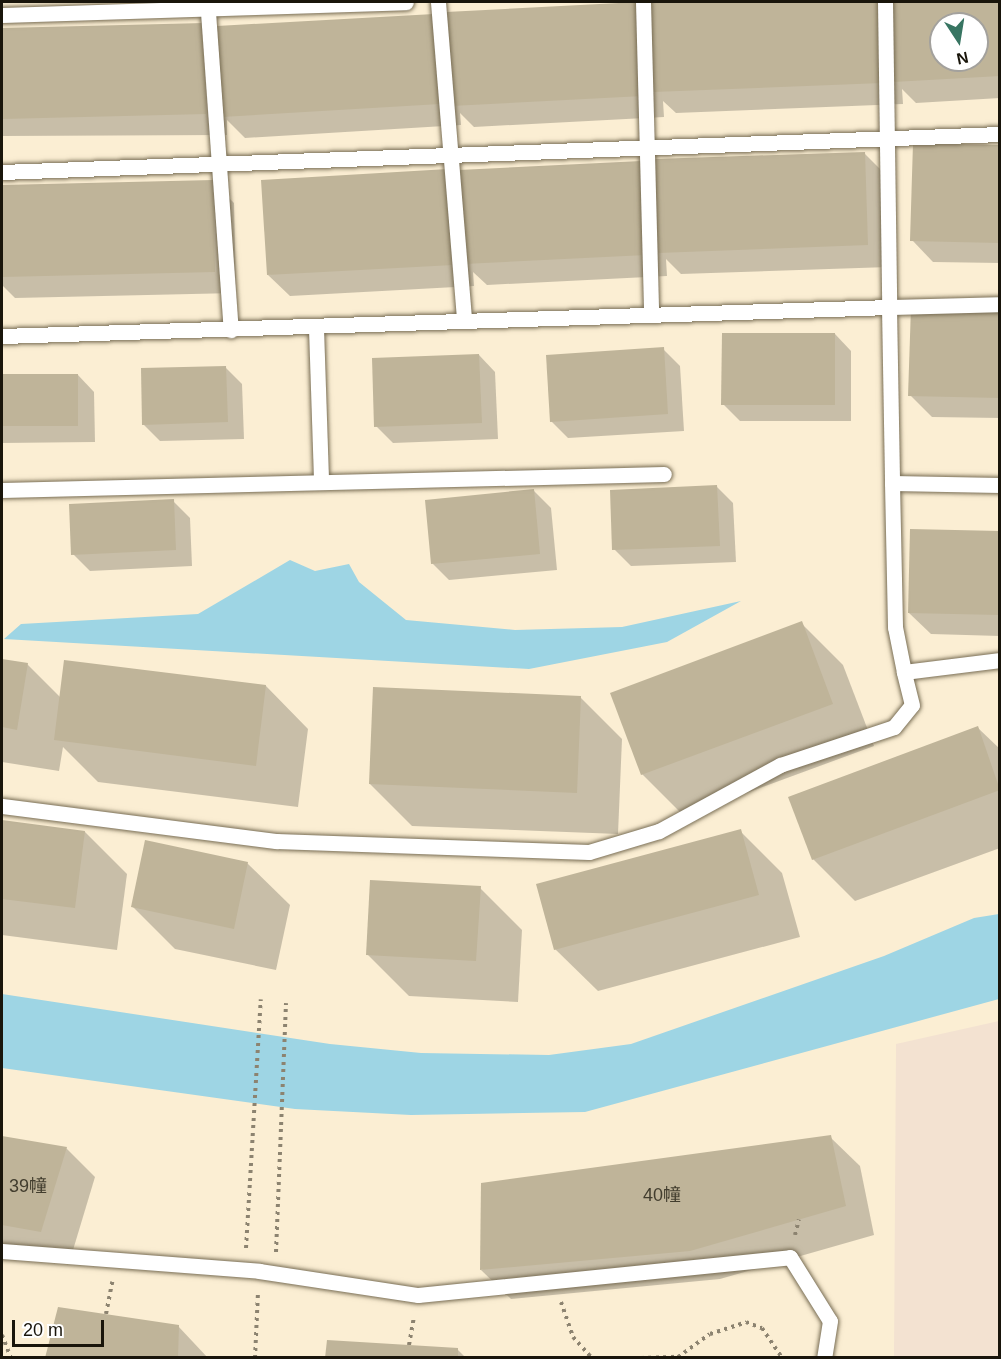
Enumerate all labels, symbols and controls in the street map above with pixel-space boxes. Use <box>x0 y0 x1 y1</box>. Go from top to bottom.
north arrow <box>929 12 989 72</box>
text: N <box>955 49 970 68</box>
house number: 39幢 <box>9 1175 47 1197</box>
house number: 40幢 <box>643 1184 681 1206</box>
scale bar <box>15 1308 106 1346</box>
text: 20 m <box>23 1320 63 1340</box>

